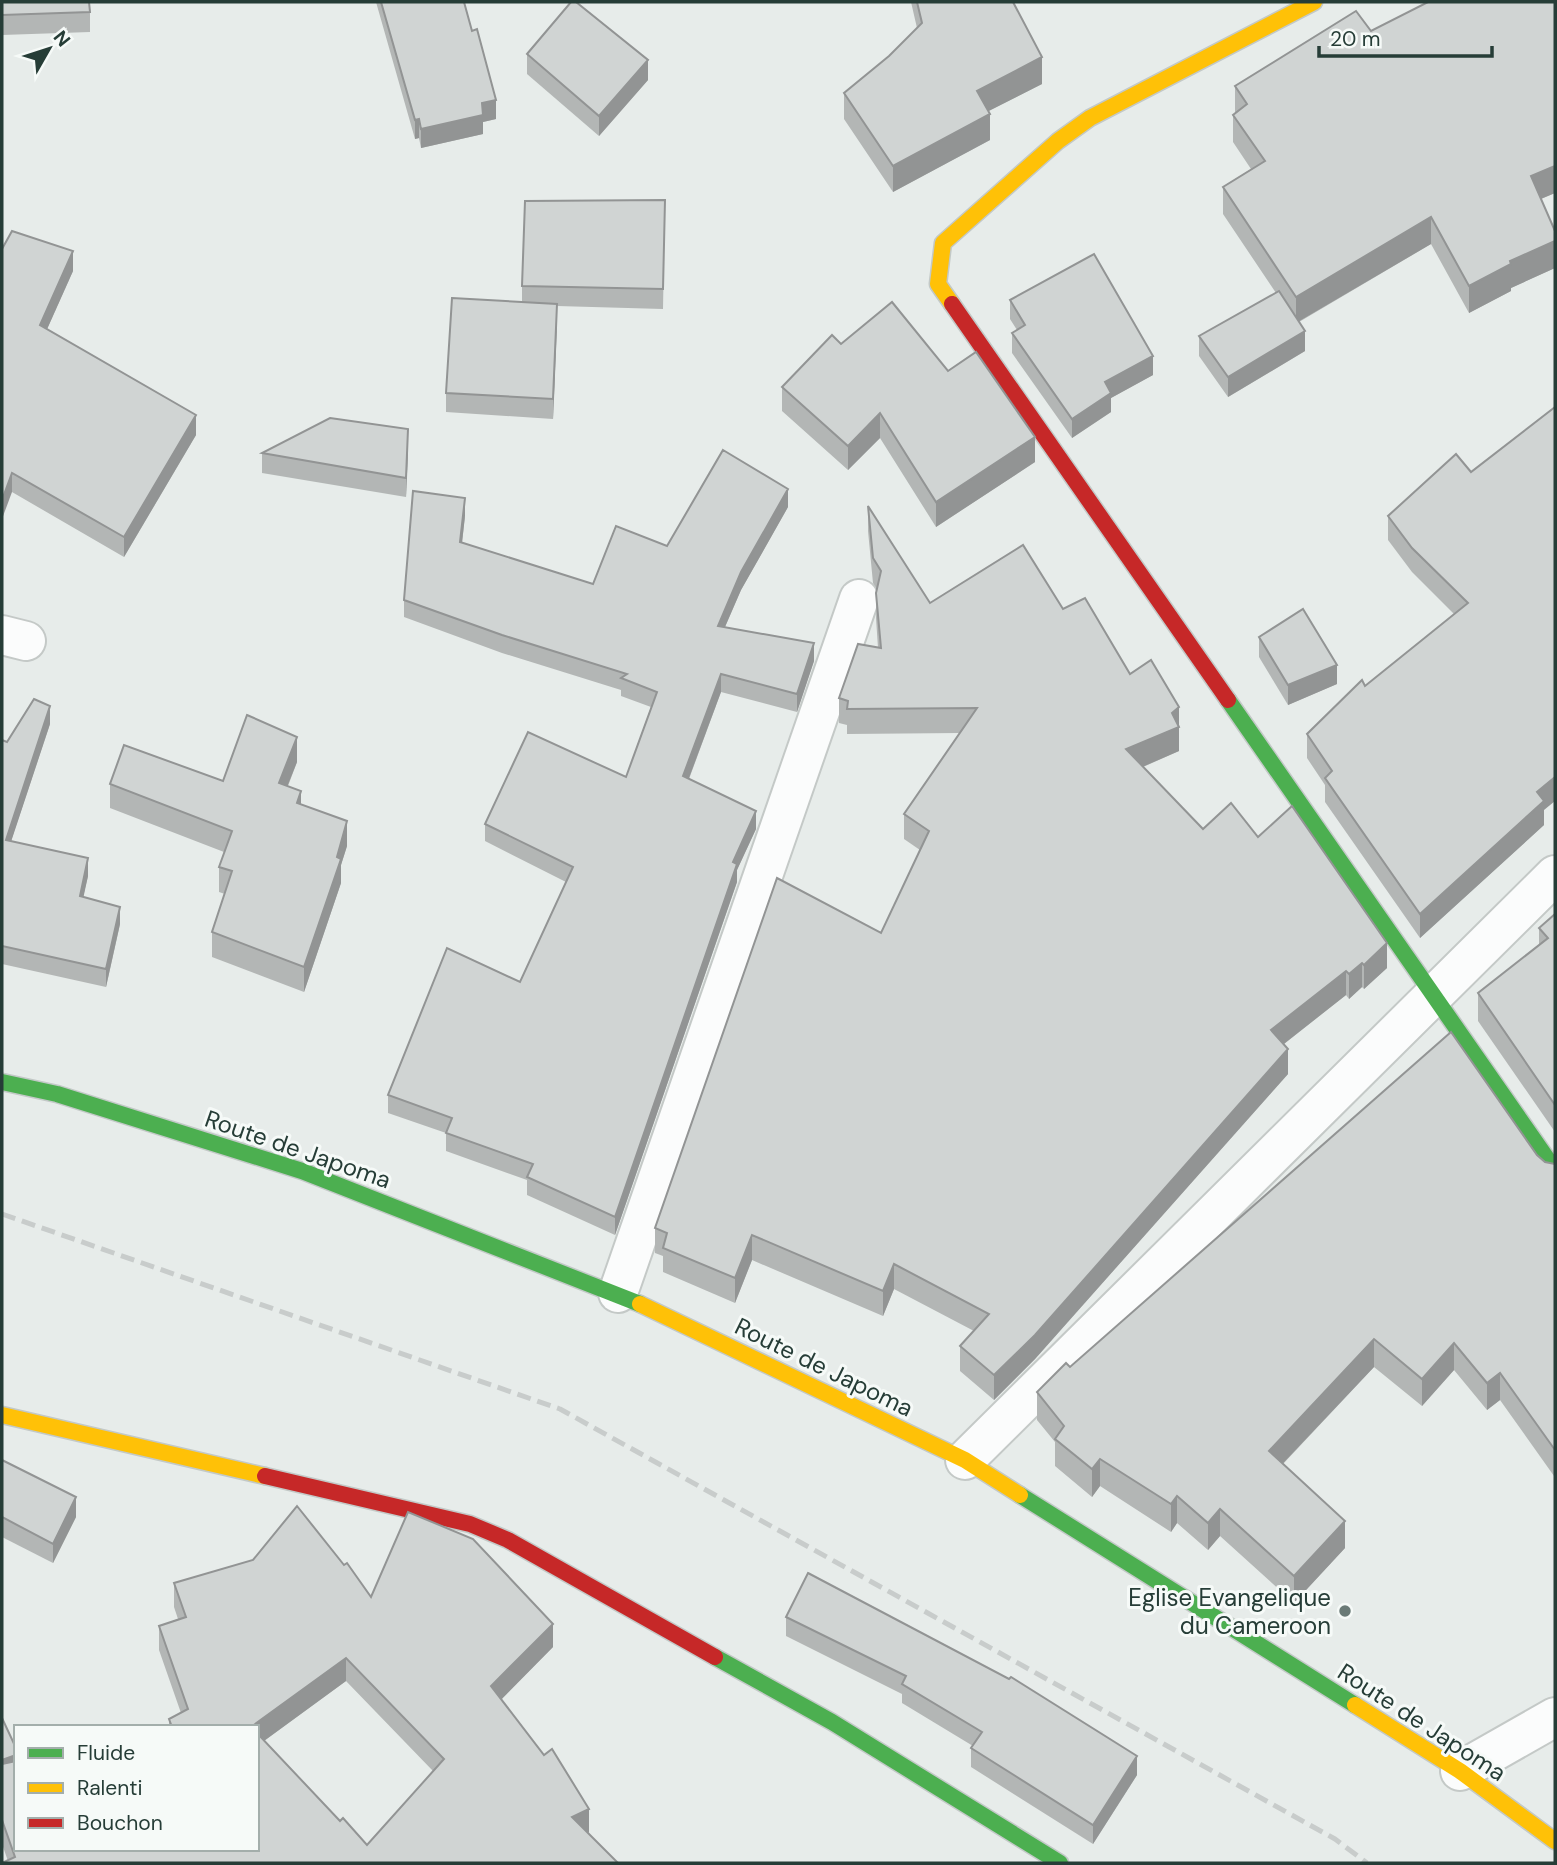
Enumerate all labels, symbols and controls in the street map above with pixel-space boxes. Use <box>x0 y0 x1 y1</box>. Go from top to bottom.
north arrow <box>14 14 84 84</box>
scale bar <box>1319 14 1492 58</box>
text: N <box>48 25 76 52</box>
text: 20 m <box>1330 25 1381 53</box>
street label: Route de Japoma <box>201 1103 395 1195</box>
street label: Route de Japoma <box>730 1310 918 1424</box>
place label: Eglise Evangelique du Cameroon <box>1128 1582 1331 1641</box>
marker: Eglise Evangelique du Cameroon <box>1337 1603 1353 1619</box>
street label: Route de Japoma <box>1332 1656 1512 1788</box>
legend <box>14 1725 259 1851</box>
text: Fluide <box>77 1739 135 1767</box>
text: Ralenti <box>77 1774 143 1802</box>
text: Bouchon <box>77 1809 163 1837</box>

